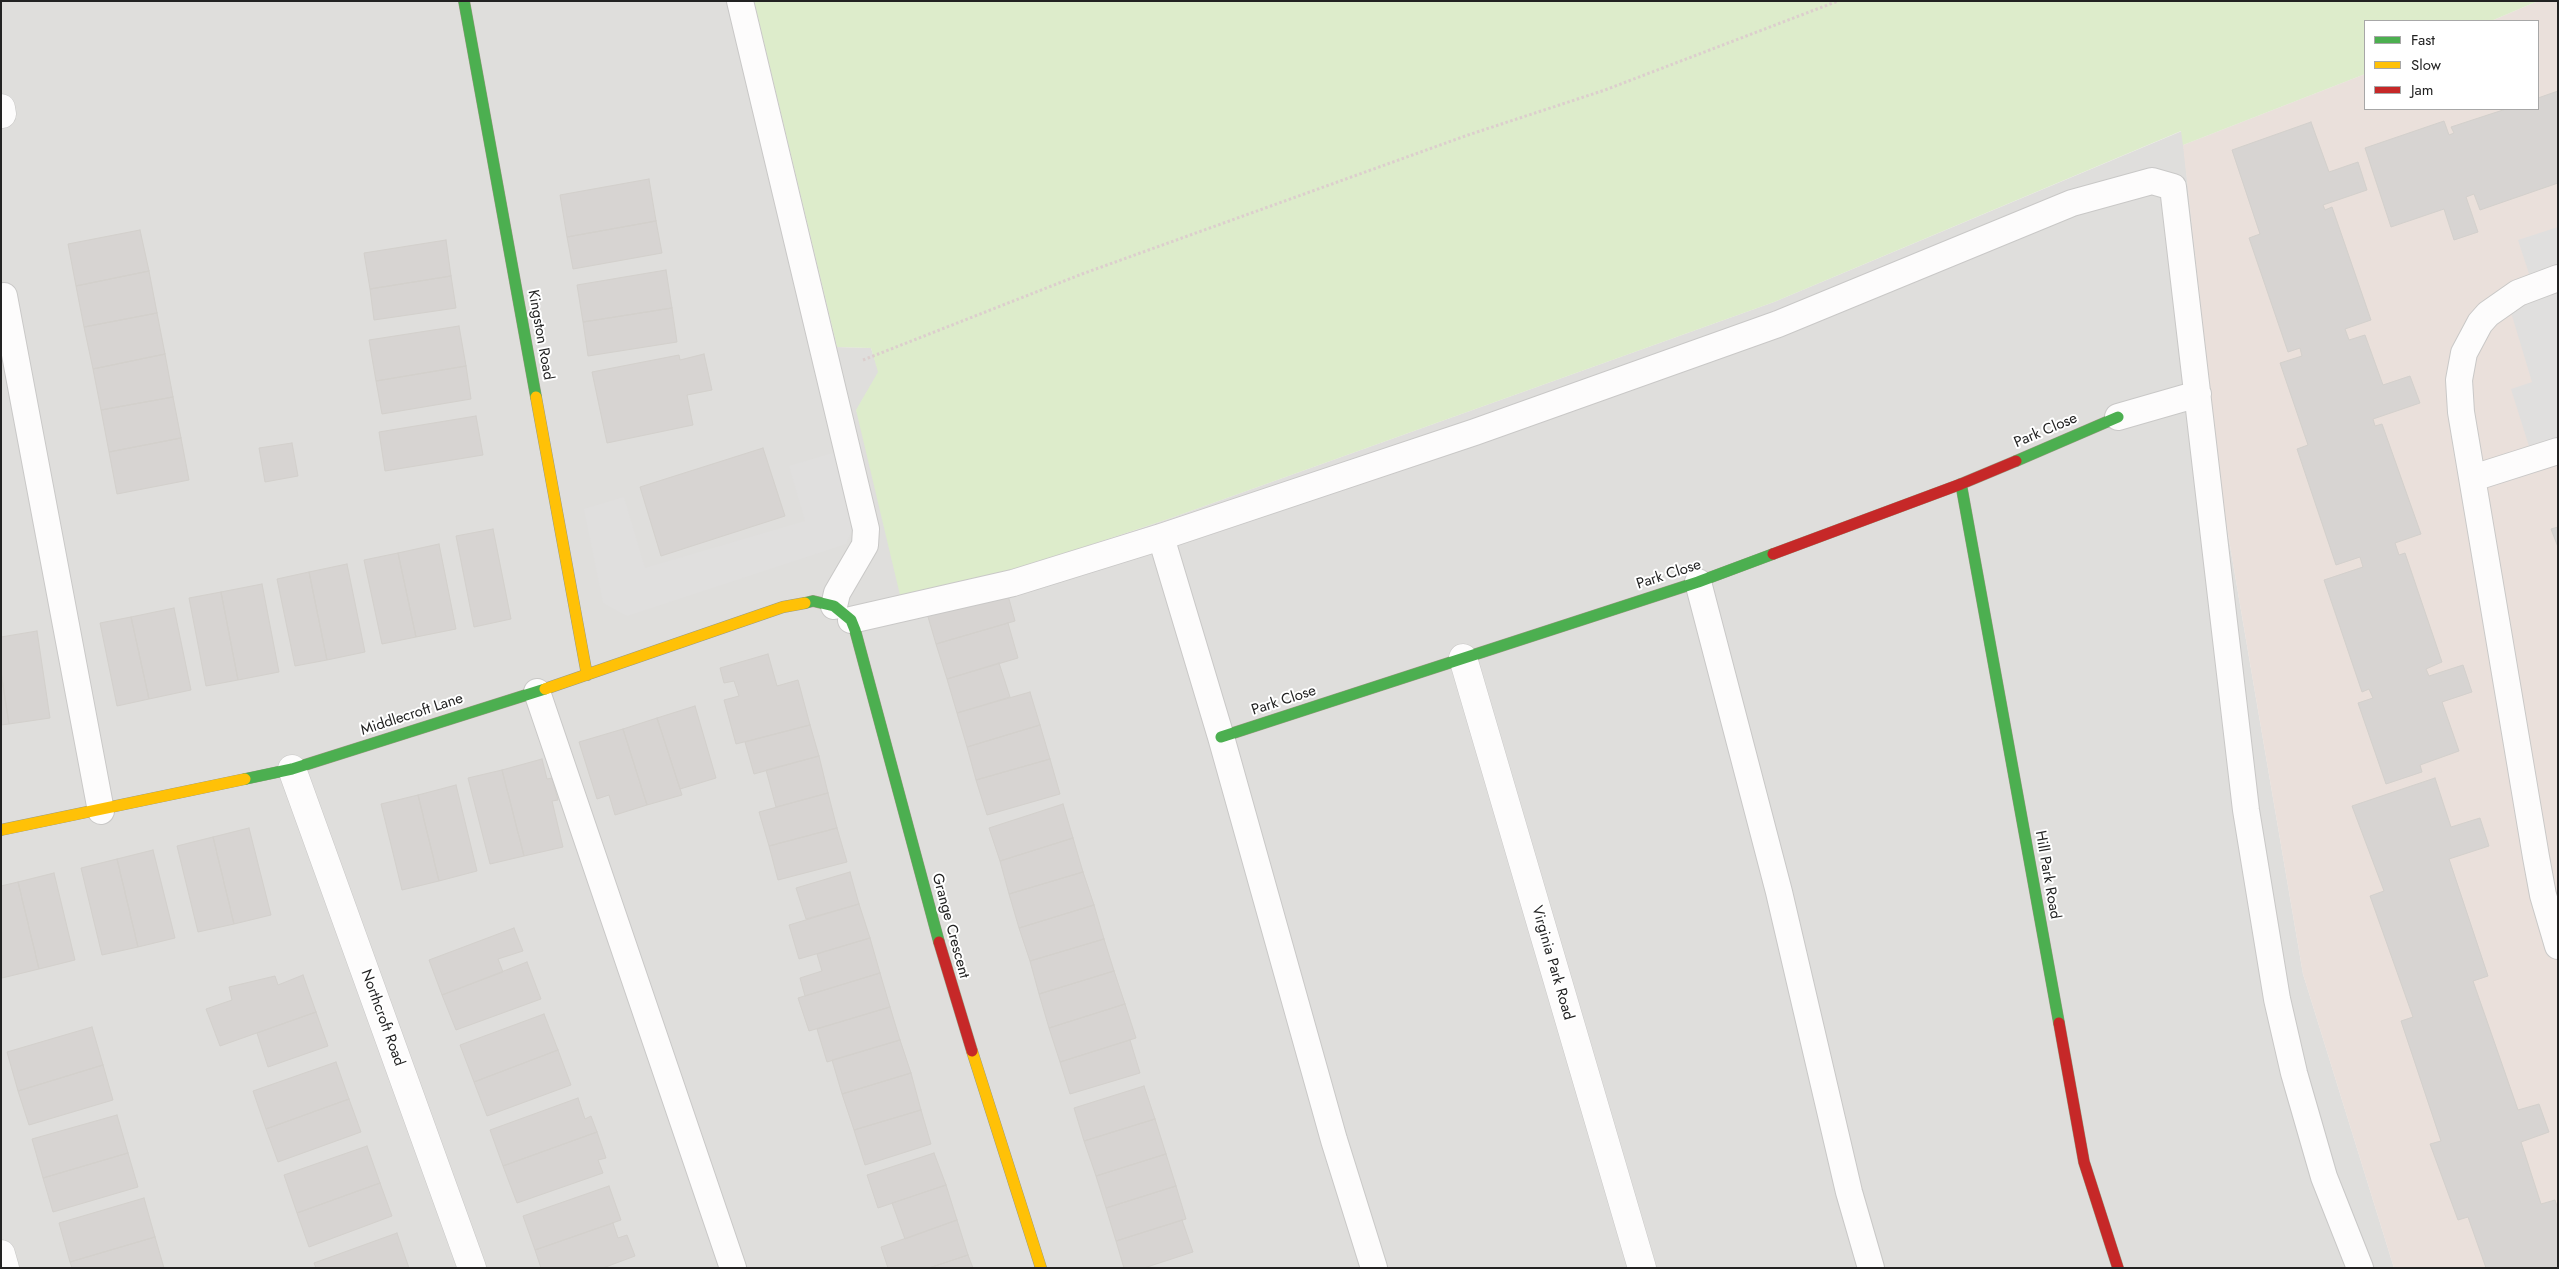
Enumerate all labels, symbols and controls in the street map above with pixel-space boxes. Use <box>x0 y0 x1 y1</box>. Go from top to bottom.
legend <box>2364 20 2539 110</box>
text: Fast <box>2411 29 2435 51</box>
text: Slow <box>2411 54 2441 76</box>
text: Jam <box>2411 79 2434 101</box>
street label: Kingston Road <box>523 288 557 382</box>
street label: Park Close <box>2012 410 2080 452</box>
street label: Park Close <box>1634 556 1704 594</box>
street label: Park Close <box>1249 682 1319 720</box>
street label: Middlecroft Lane <box>359 690 465 740</box>
street label: Hill Park Road <box>2030 829 2064 921</box>
street label: Grange Crescent <box>927 872 973 980</box>
street label: Virginia Park Road <box>1527 904 1577 1022</box>
street label: Northcroft Road <box>356 967 408 1069</box>

